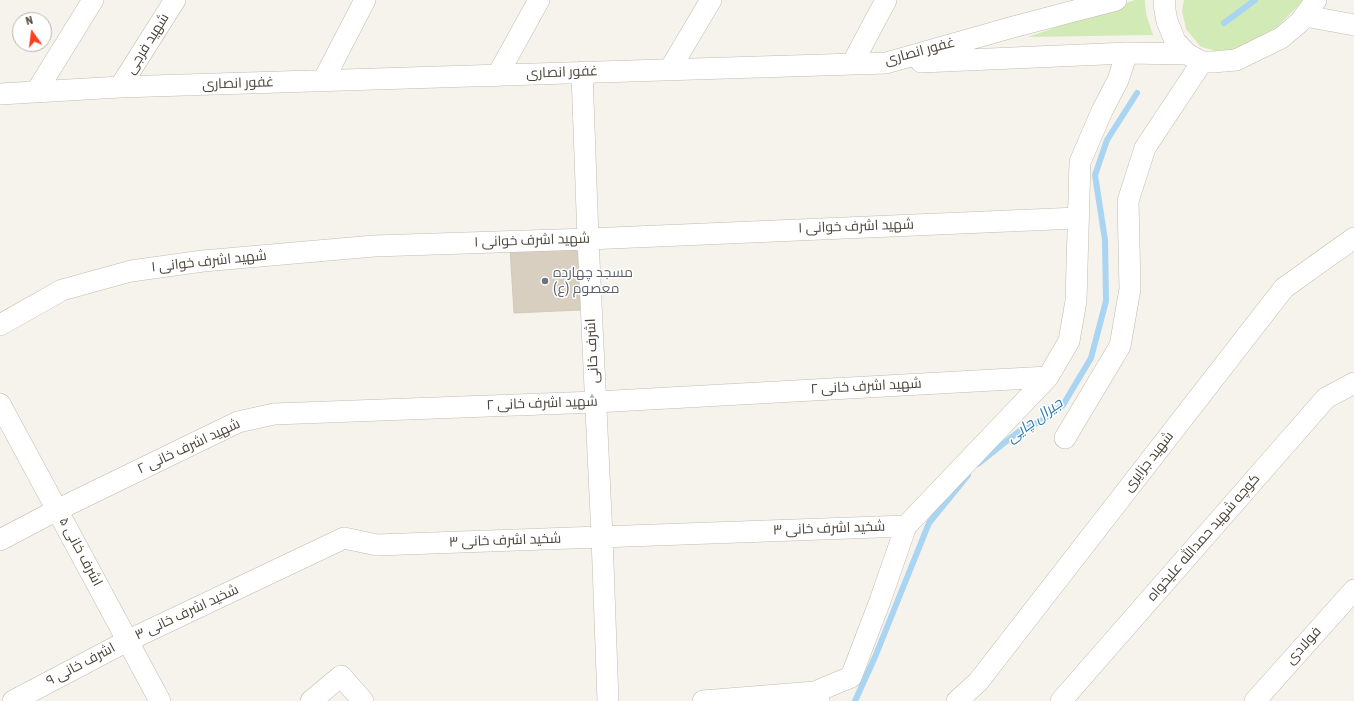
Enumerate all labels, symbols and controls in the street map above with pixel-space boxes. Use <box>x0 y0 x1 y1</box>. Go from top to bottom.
street label: شهید فرجی <box>123 11 173 77</box>
north arrow <box>12 12 52 52</box>
text: N <box>24 14 34 28</box>
street label: غفور انصاری <box>883 35 957 69</box>
street label: غفور انصاری <box>526 63 598 83</box>
street label: غفور انصاری <box>202 74 274 94</box>
street label: شهید اشرف خوانی ۱ <box>798 217 914 237</box>
street label: شهید اشرف خوانی ۱ <box>474 231 590 251</box>
street label: شهید اشرف خوانی ۱ <box>150 248 268 276</box>
place label: مسجد چهارده معصوم (ع) <box>553 265 633 298</box>
marker: مسجد چهارده معصوم (ع) <box>540 276 550 286</box>
street label: اشرف خانی <box>583 318 603 384</box>
street label: شهید اشرف خانی ۲ <box>810 376 922 398</box>
street label: شهید اشرف خانی ۲ <box>486 394 598 414</box>
water label: جیرال چایی <box>1004 395 1066 447</box>
street label: شهید اشرف خانی ۲ <box>135 416 243 478</box>
street label: شهید جزایری <box>1120 429 1178 495</box>
street label: کوچه شهید حمدالله علیخواه <box>1144 471 1264 605</box>
street label: اشرف خانی ۵ <box>55 515 105 589</box>
street label: شخید اشرف خانی ۳ <box>772 519 886 539</box>
street label: شخید اشرف خانی ۳ <box>448 531 562 551</box>
street label: شخید اشرف خانی ۳ <box>132 582 242 644</box>
street label: فولادی <box>1283 624 1325 668</box>
street label: اشرف خانی ۹ <box>44 640 118 690</box>

